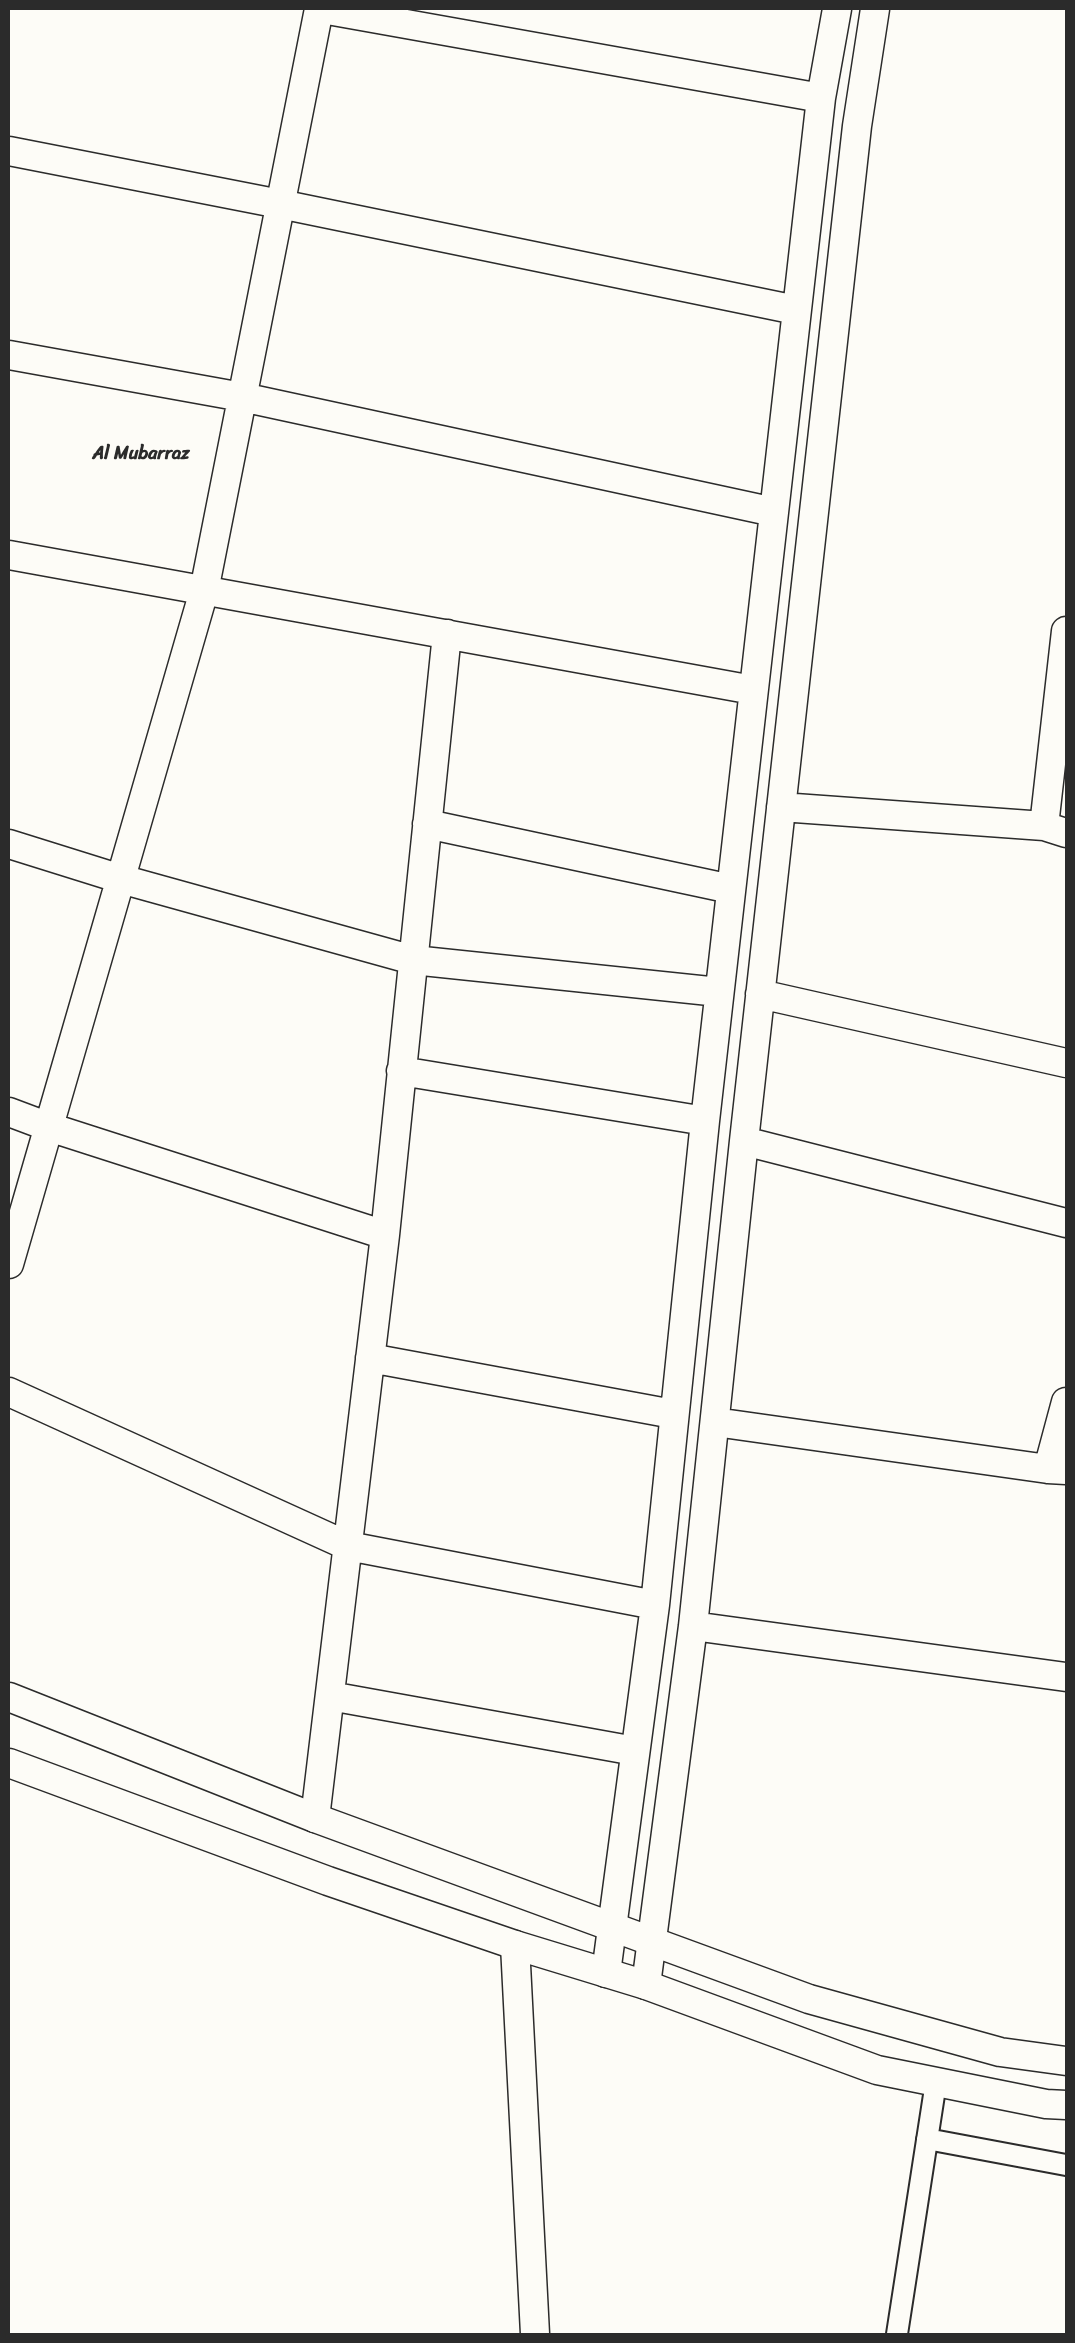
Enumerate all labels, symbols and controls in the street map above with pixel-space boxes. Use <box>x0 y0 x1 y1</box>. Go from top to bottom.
district label: Al Mubarraz <box>92 443 190 465</box>

